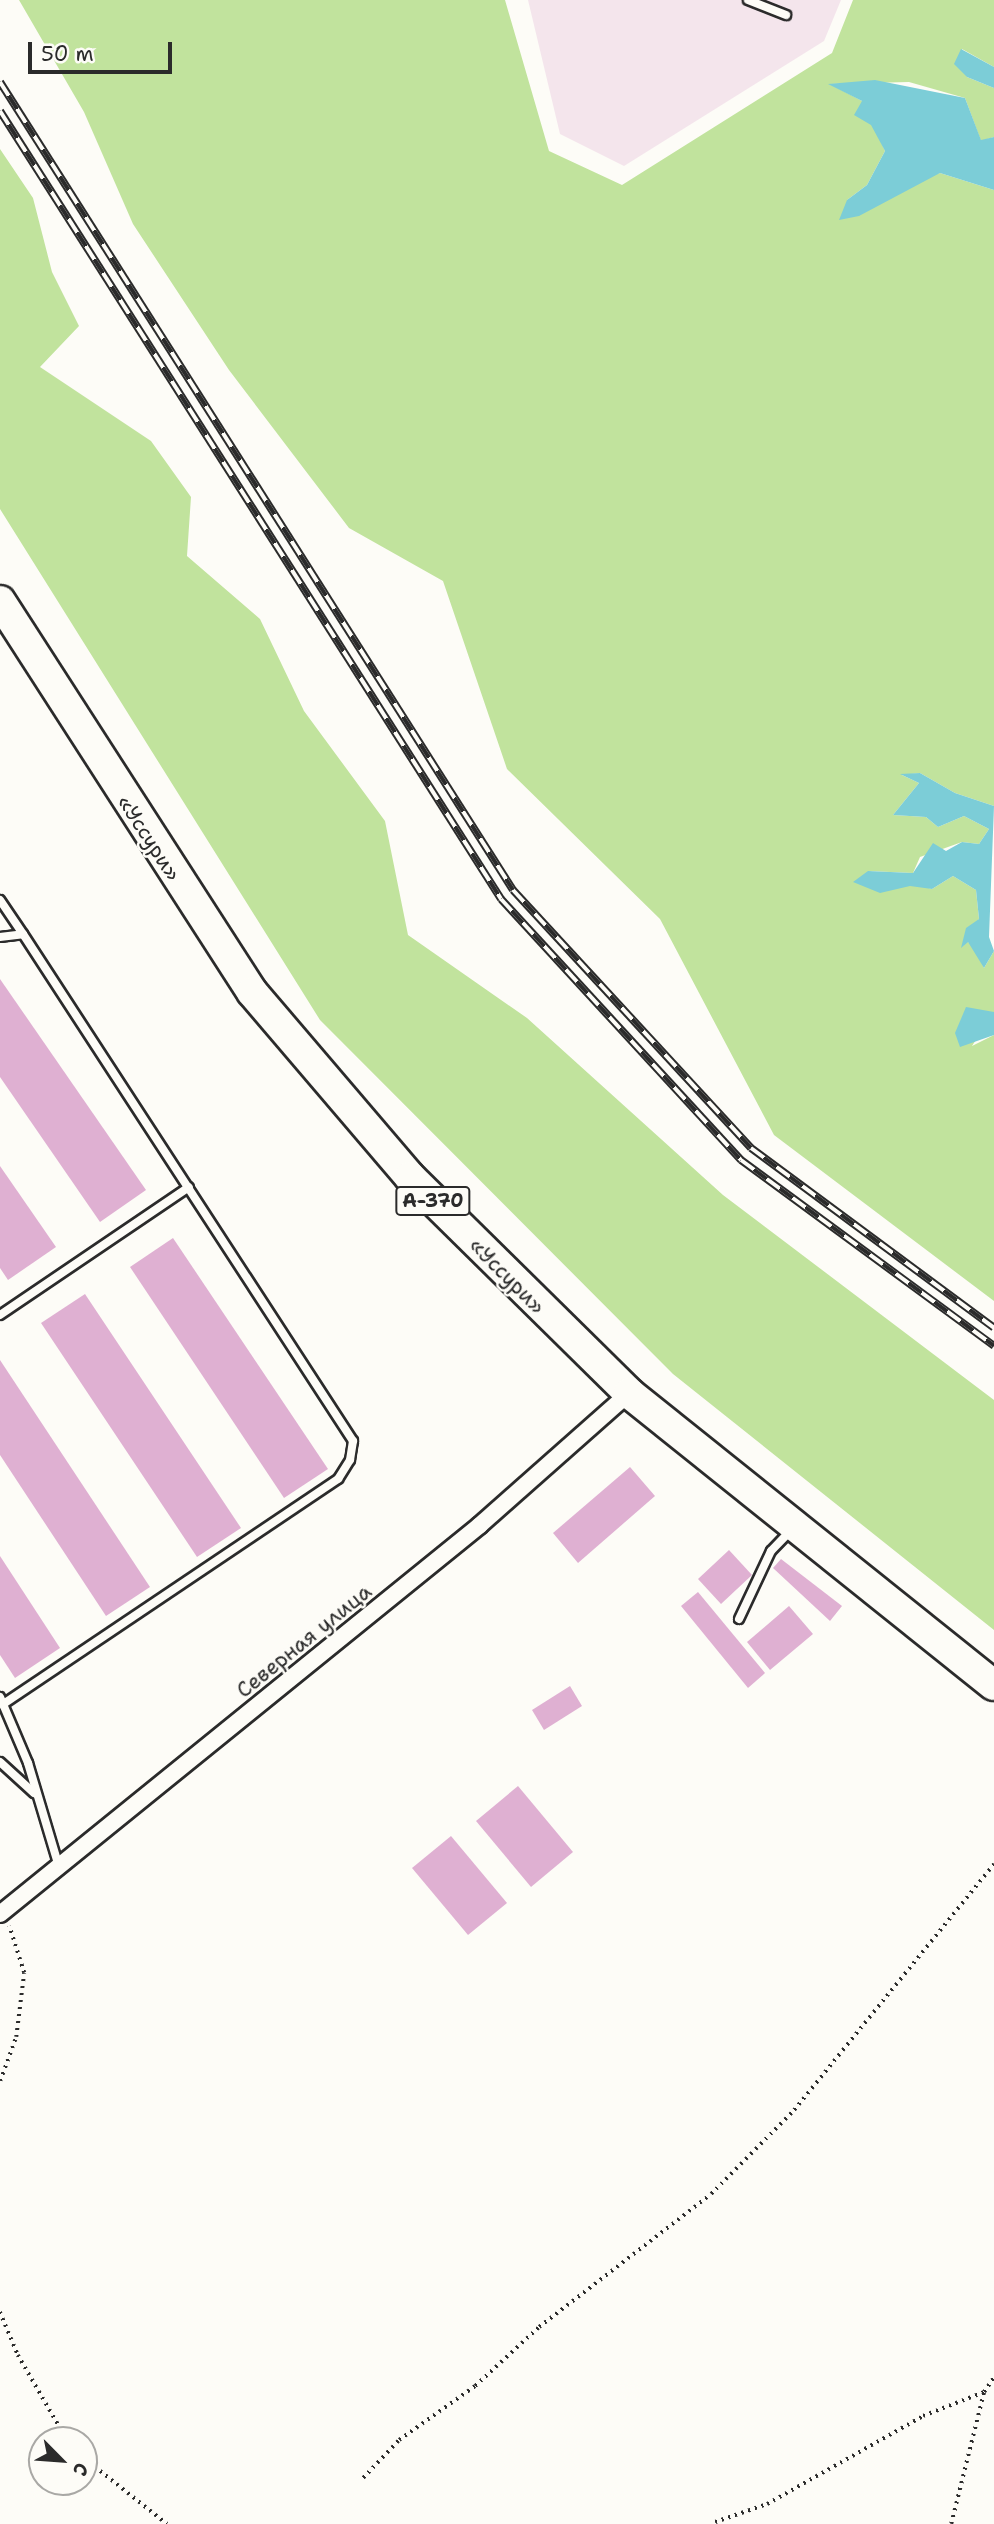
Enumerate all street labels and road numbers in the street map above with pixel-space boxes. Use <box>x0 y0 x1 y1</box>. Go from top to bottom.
street label: «Уссури» <box>112 791 186 885</box>
road number: А-370 <box>394 1186 472 1217</box>
street label: «Уссури» <box>464 1233 550 1319</box>
street label: Северная улица <box>231 1579 377 1703</box>

